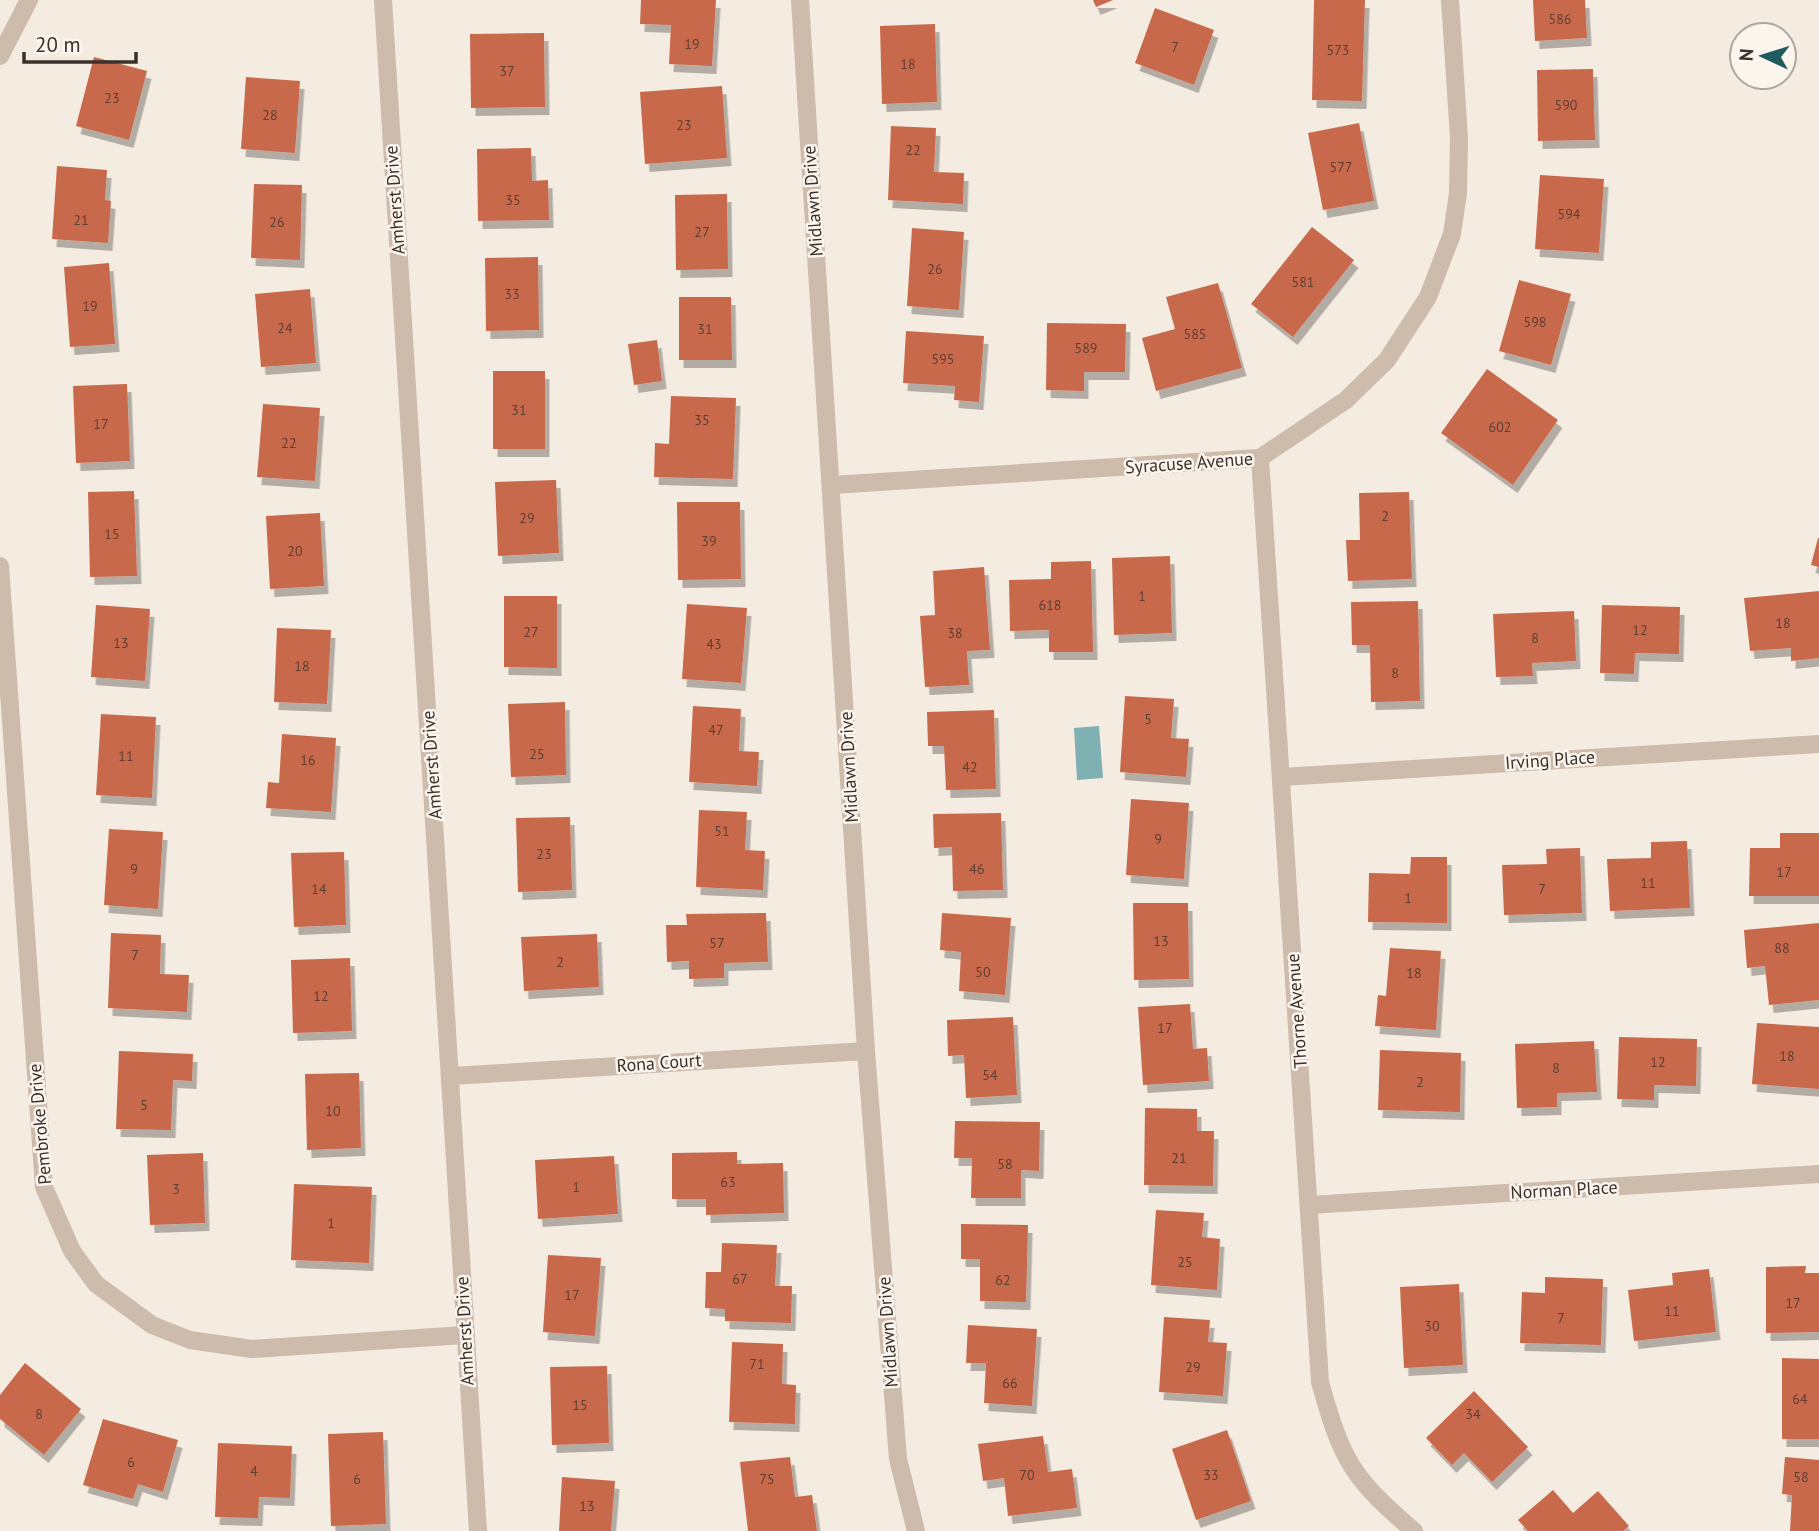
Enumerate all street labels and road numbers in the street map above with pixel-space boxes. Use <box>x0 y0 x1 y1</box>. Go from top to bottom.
street label: Amherst Drive <box>379 145 410 255</box>
street label: Midlawn Drive <box>797 145 828 257</box>
street label: Syracuse Avenue <box>1124 447 1254 478</box>
street label: Amherst Drive <box>416 710 447 820</box>
street label: Midlawn Drive <box>834 711 863 823</box>
street label: Irving Place <box>1504 745 1596 774</box>
street label: Thorne Avenue <box>1281 953 1312 1069</box>
street label: Rona Court <box>616 1048 702 1077</box>
street label: Pembroke Drive <box>23 1063 56 1185</box>
street label: Norman Place <box>1510 1175 1618 1204</box>
street label: Amherst Drive <box>450 1276 479 1386</box>
street label: Midlawn Drive <box>872 1276 903 1388</box>

